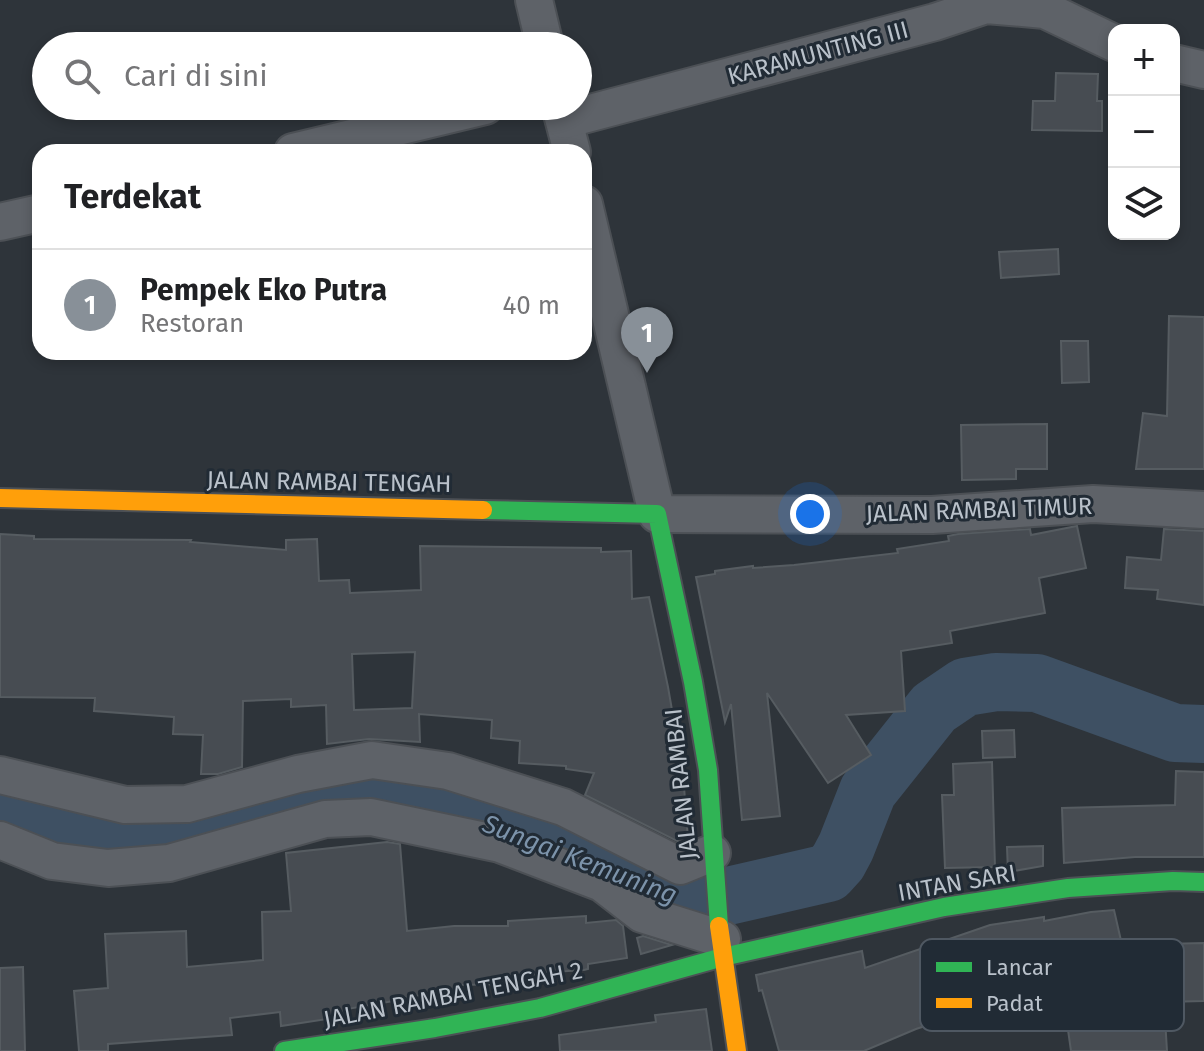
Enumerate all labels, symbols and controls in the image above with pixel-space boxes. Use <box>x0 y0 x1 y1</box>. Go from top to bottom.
street label: KARAMUNTING III <box>725 15 911 91</box>
map controls <box>1108 24 1180 240</box>
button: + <box>1108 24 1180 96</box>
search box <box>32 32 592 120</box>
icon: search <box>60 54 104 98</box>
text: Cari di sini <box>124 58 268 94</box>
button: − <box>1108 96 1180 168</box>
button: layers <box>1108 168 1180 240</box>
text: Terdekat <box>64 176 201 217</box>
text: Pempek Eko Putra <box>140 272 387 308</box>
text: 1 <box>84 290 96 321</box>
text: 40 m <box>502 290 560 321</box>
pin: 1 <box>621 307 673 373</box>
text: Restoran <box>140 308 244 339</box>
street label: JALAN RAMBAI TENGAH <box>206 466 452 498</box>
street label: JALAN RAMBAI TIMUR <box>865 492 1093 528</box>
your location <box>790 494 830 534</box>
street label: JALAN RAMBAI <box>659 707 703 861</box>
water label: Sungai Kemuning <box>477 808 681 911</box>
street label: INTAN SARI <box>896 859 1018 907</box>
legend <box>920 939 1184 1031</box>
text: Lancar <box>986 954 1053 981</box>
street label: JALAN RAMBAI TENGAH 2 <box>321 956 585 1034</box>
text: Padat <box>986 990 1043 1017</box>

